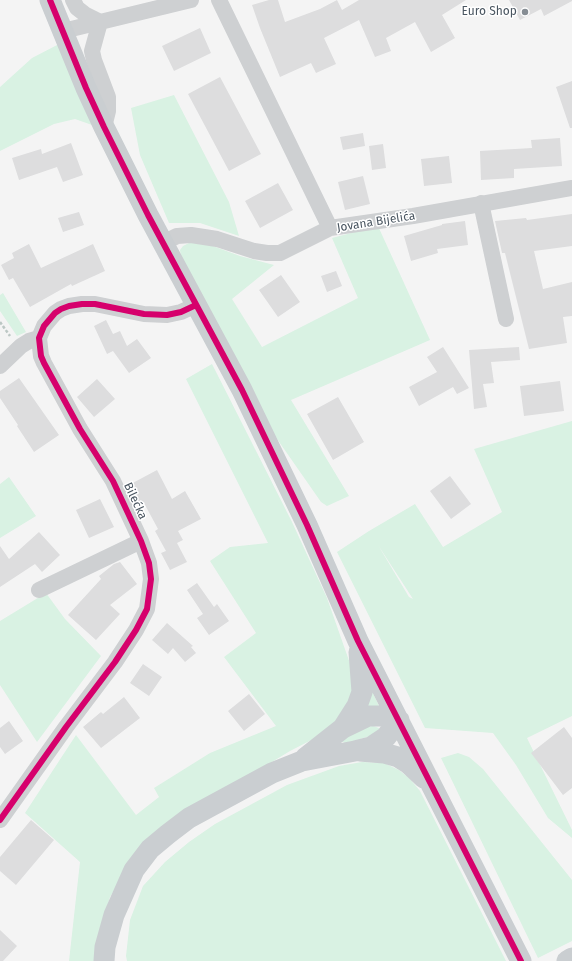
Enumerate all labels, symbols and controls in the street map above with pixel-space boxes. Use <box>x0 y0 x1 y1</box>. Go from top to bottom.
place label: Euro Shop <box>462 5 517 19</box>
marker: Euro Shop <box>520 7 530 17</box>
street label: Jovana Bijelića <box>336 209 416 235</box>
street label: Bilećka <box>120 480 150 522</box>

